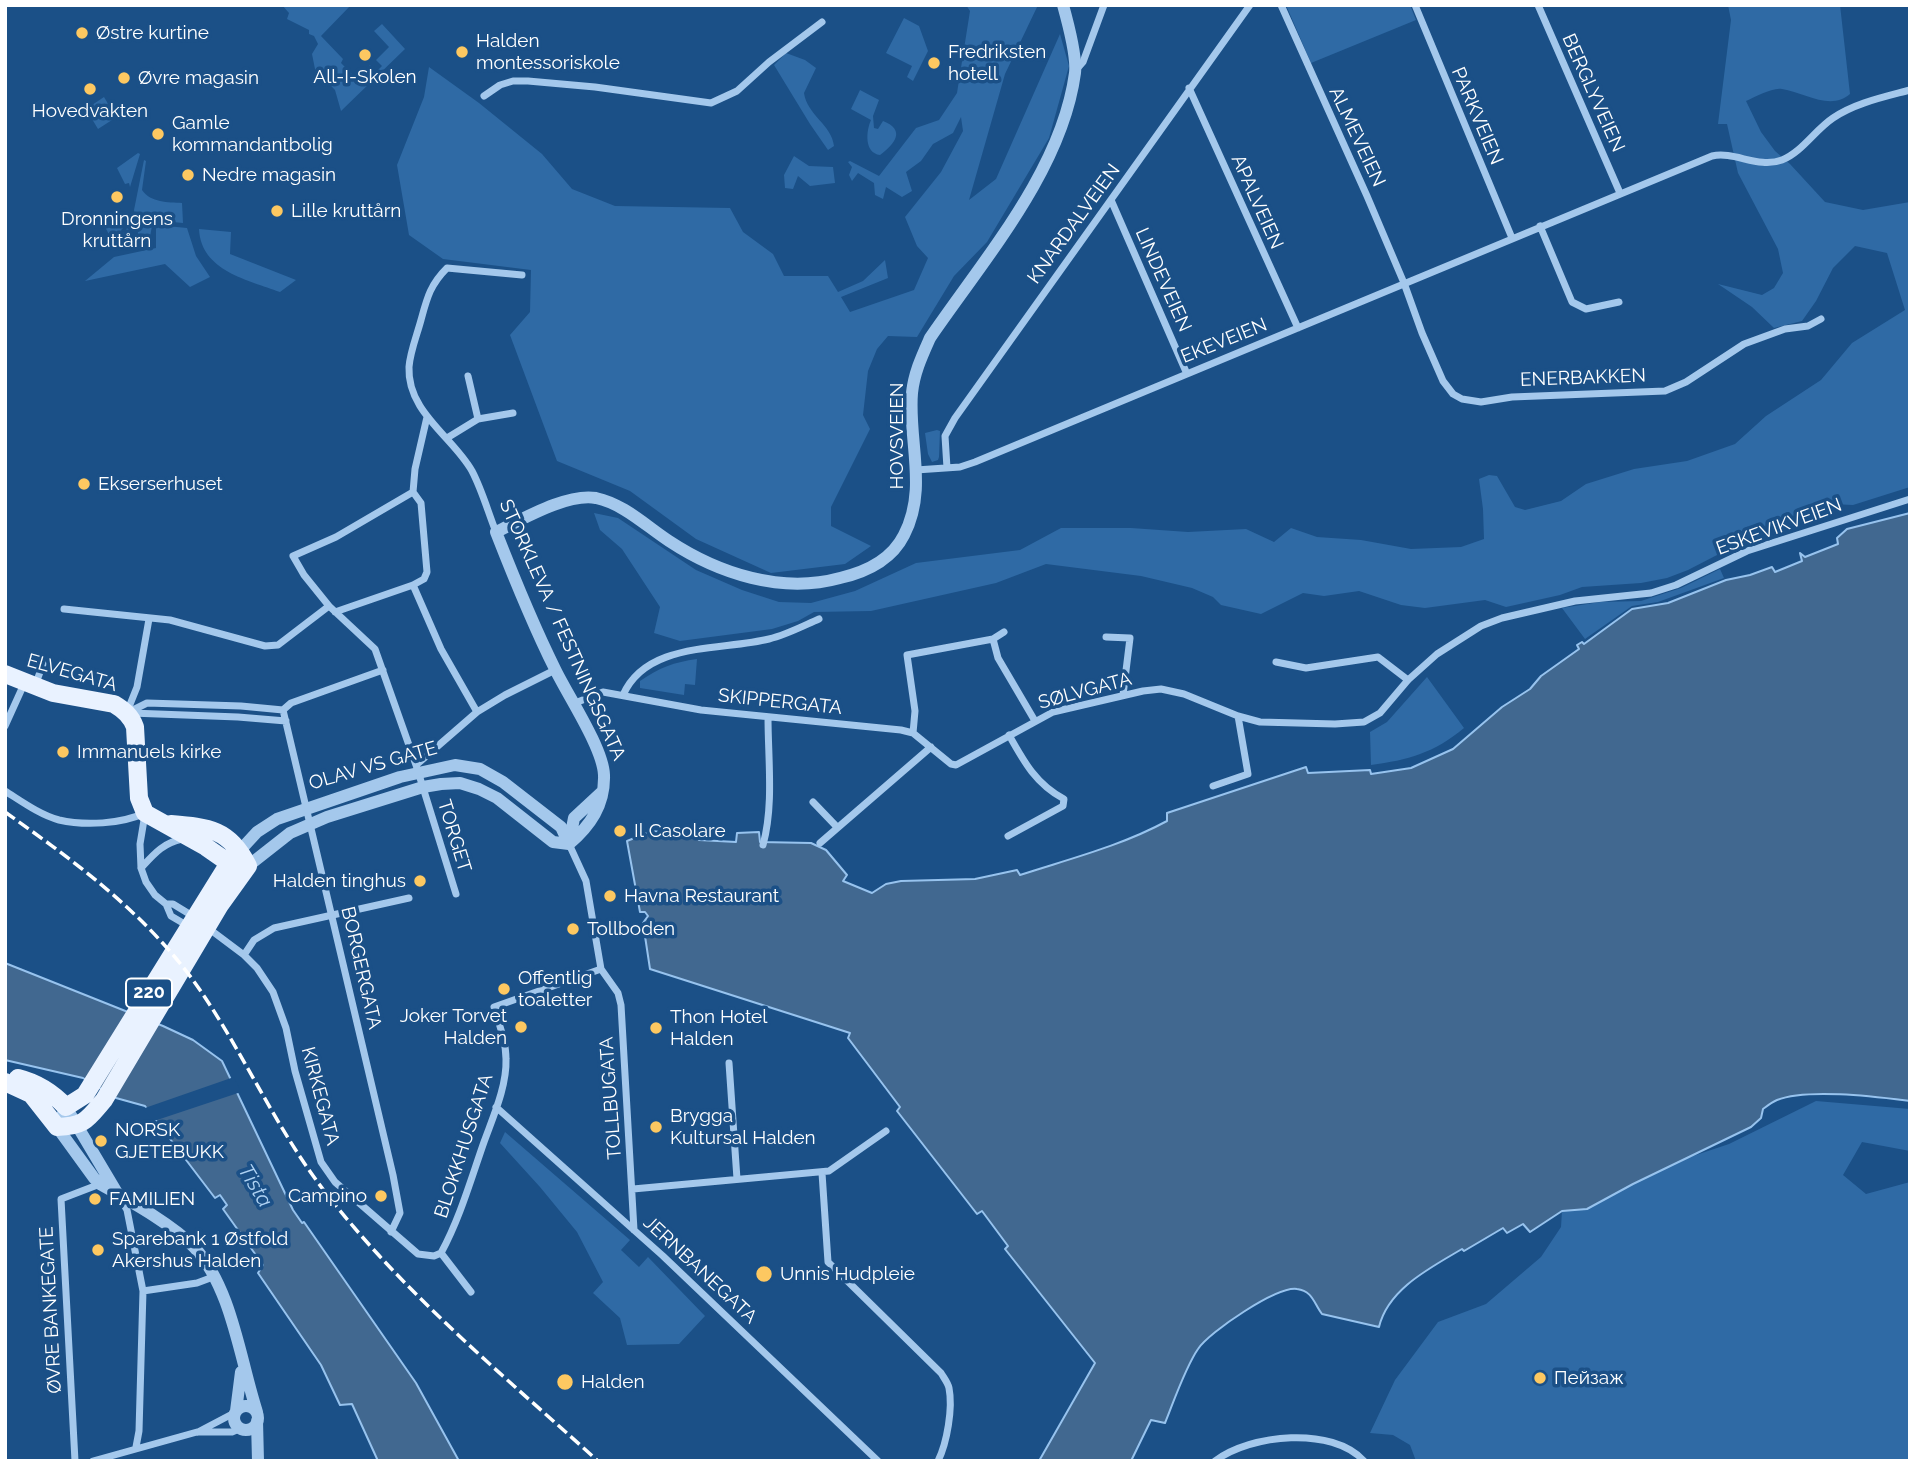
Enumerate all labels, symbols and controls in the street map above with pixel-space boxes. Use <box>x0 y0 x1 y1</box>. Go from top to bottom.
place label: Østre kurtine <box>96 22 209 44</box>
marker: Østre kurtine <box>74 25 90 41</box>
place label: Halden montessoriskole <box>476 30 620 74</box>
street label: BERGLYVEIEN <box>1557 30 1629 156</box>
place label: Fredriksten hotell <box>948 41 1046 85</box>
marker: Halden montessoriskole <box>454 44 470 60</box>
marker: All-I-Skolen <box>357 47 373 63</box>
marker: Fredriksten hotell <box>926 55 942 71</box>
street label: PARKVEIEN <box>1446 64 1508 168</box>
place label: All-I-Skolen <box>313 66 417 88</box>
place label: Øvre magasin <box>138 67 259 89</box>
marker: Øvre magasin <box>116 70 132 86</box>
marker: Hovedvakten <box>82 81 98 97</box>
street label: ALMEVEIEN <box>1324 83 1390 191</box>
place label: Hovedvakten <box>32 100 148 122</box>
place label: Gamle kommandantbolig <box>172 112 333 156</box>
marker: Gamle kommandantbolig <box>150 126 166 142</box>
street label: APALVEIEN <box>1226 151 1288 253</box>
street label: KNARDALVEIEN <box>1023 160 1125 288</box>
place label: Nedre magasin <box>202 164 336 186</box>
marker: Nedre magasin <box>180 167 196 183</box>
marker: Dronningens kruttårn <box>109 189 125 205</box>
place label: Lille kruttårn <box>291 200 401 222</box>
marker: Lille kruttårn <box>269 203 285 219</box>
place label: Dronningens kruttårn <box>61 208 173 252</box>
street label: LINDEVEIEN <box>1130 225 1196 335</box>
street label: EKEVEIEN <box>1178 313 1270 369</box>
street label: ENERBAKKEN <box>1520 364 1646 392</box>
street label: HOVSVEIEN <box>886 383 908 489</box>
place label: Ekserserhuset <box>98 473 223 495</box>
marker: Ekserserhuset <box>76 476 92 492</box>
street label: ESKEVIKVEIEN <box>1713 494 1845 560</box>
street label: STORKLEVA / FESTNINGSGATA <box>494 496 630 764</box>
street label: ELVEGATA <box>24 649 120 697</box>
street label: SØLVGATA <box>1036 668 1134 714</box>
street label: SKIPPERGATA <box>717 684 843 720</box>
street label: OLAV VS GATE <box>306 737 440 795</box>
place label: Immanuels kirke <box>77 741 221 763</box>
marker: Immanuels kirke <box>55 744 71 760</box>
street label: TORGET <box>432 797 476 875</box>
place label: Il Casolare <box>634 820 726 842</box>
marker: Il Casolare <box>612 823 628 839</box>
place label: Halden tinghus <box>273 870 406 892</box>
marker: Halden tinghus <box>412 873 428 889</box>
place label: Havna Restaurant <box>624 885 779 907</box>
marker: Havna Restaurant <box>602 888 618 904</box>
street label: BORGERGATA <box>336 904 386 1032</box>
place label: Tollboden <box>587 918 675 940</box>
marker: Tollboden <box>565 921 581 937</box>
place label: Offentlig toaletter <box>518 967 593 1011</box>
road number: 220 <box>126 978 172 1008</box>
marker: Offentlig toaletter <box>496 981 512 997</box>
place label: Joker Torvet Halden <box>400 1005 507 1049</box>
place label: Thon Hotel Halden <box>670 1006 767 1050</box>
marker: Joker Torvet Halden <box>513 1019 529 1035</box>
marker: Thon Hotel Halden <box>648 1020 664 1036</box>
street label: TOLLBUGATA <box>595 1036 627 1160</box>
street label: KIRKEGATA <box>296 1044 344 1148</box>
street label: BLOKKHUSGATA <box>430 1071 498 1221</box>
place label: Brygga Kultursal Halden <box>670 1105 816 1149</box>
place label: NORSK GJETEBUKK <box>115 1119 224 1163</box>
marker: Brygga Kultursal Halden <box>648 1119 664 1135</box>
marker: NORSK GJETEBUKK <box>93 1133 109 1149</box>
water label: Tista <box>232 1160 278 1212</box>
place label: Campino <box>288 1185 367 1207</box>
place label: FAMILIEN <box>109 1188 195 1210</box>
marker: Campino <box>373 1188 389 1204</box>
marker: FAMILIEN <box>87 1191 103 1207</box>
street label: JERNBANEGATA <box>638 1211 762 1329</box>
street label: ØVRE BANKEGATE <box>35 1226 67 1394</box>
place label: Sparebank 1 Østfold Akershus Halden <box>112 1228 288 1272</box>
marker: Sparebank 1 Østfold Akershus Halden <box>90 1242 106 1258</box>
place label: Unnis Hudpleie <box>780 1263 915 1285</box>
marker: Unnis Hudpleie <box>754 1264 774 1284</box>
place label: Пейзаж <box>1554 1367 1624 1389</box>
marker: Пейзаж <box>1532 1370 1548 1386</box>
place label: Halden <box>581 1371 644 1393</box>
marker: Halden <box>555 1372 575 1392</box>

